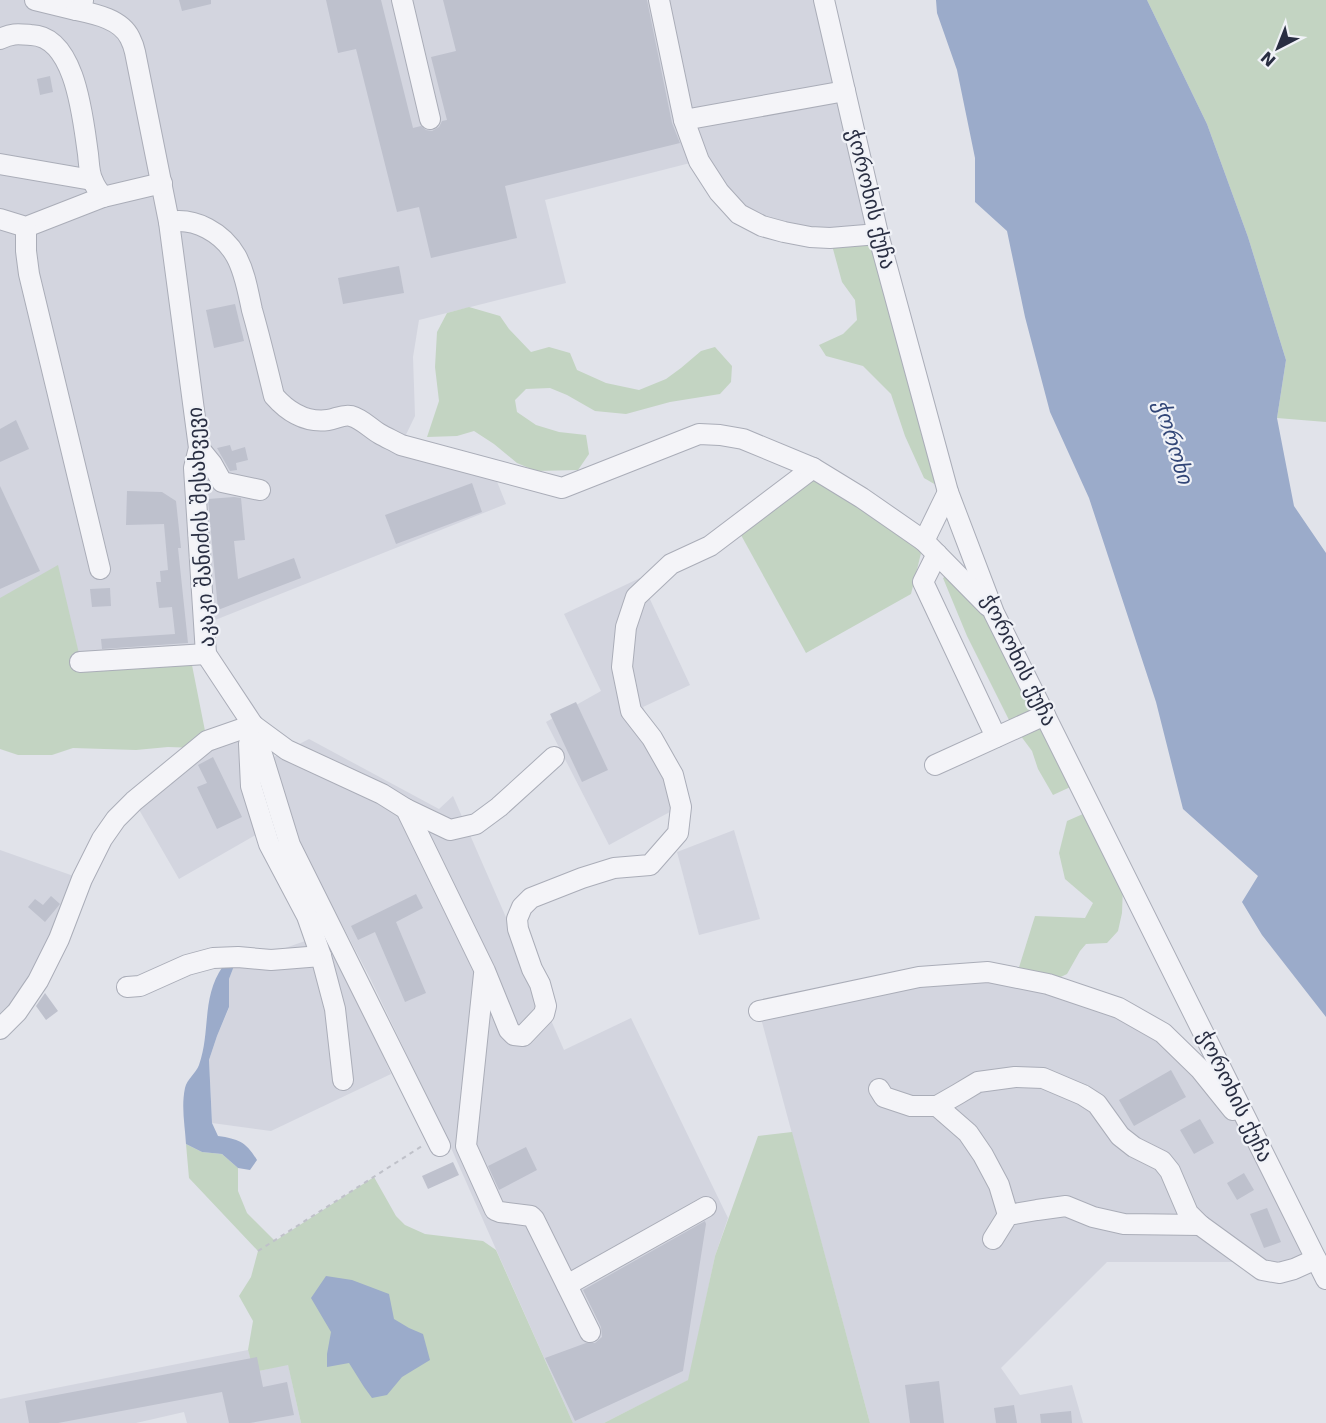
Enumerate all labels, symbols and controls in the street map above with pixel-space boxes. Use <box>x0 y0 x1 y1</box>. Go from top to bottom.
north arrow <box>1248 18 1308 78</box>
text: N <box>1257 47 1280 70</box>
street label: ჭოროხის ქუჩა <box>842 126 900 272</box>
water label: ჭოროხი <box>1149 396 1199 489</box>
street label: აკაკი შანიძის შესახვევი <box>183 406 219 648</box>
street label: ჭოროხის ქუჩა <box>977 590 1061 730</box>
street label: ჭოროხის ქუჩა <box>1193 1026 1277 1166</box>

